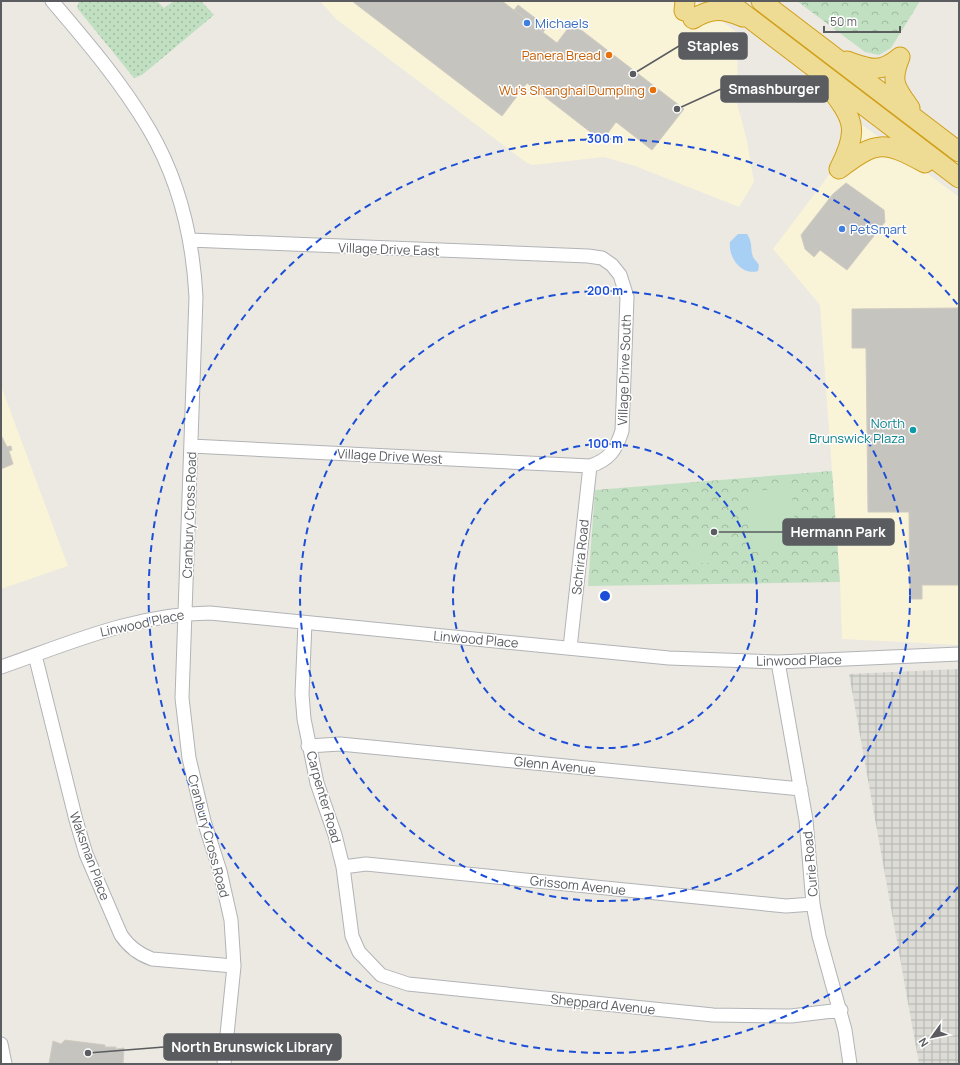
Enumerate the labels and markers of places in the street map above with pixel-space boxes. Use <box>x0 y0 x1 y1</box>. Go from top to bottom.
place label: Michaels <box>535 14 589 32</box>
marker: Michaels <box>522 18 532 28</box>
callout: Staples <box>679 33 747 59</box>
place label: Panera Bread <box>522 46 601 64</box>
marker: Panera Bread <box>604 50 614 60</box>
callout: Smashburger <box>721 76 828 102</box>
place label: Wu's Shanghai Dumpling <box>499 81 645 99</box>
marker: Wu's Shanghai Dumpling <box>648 85 658 95</box>
place label: PetSmart <box>850 220 907 238</box>
marker: PetSmart <box>837 224 847 234</box>
place label: North Brunswick Plaza <box>809 414 905 447</box>
marker: North Brunswick Plaza <box>908 425 918 435</box>
callout: Hermann Park <box>783 519 894 545</box>
centre of rings <box>598 589 612 603</box>
callout: North Brunswick Library <box>164 1034 341 1060</box>

